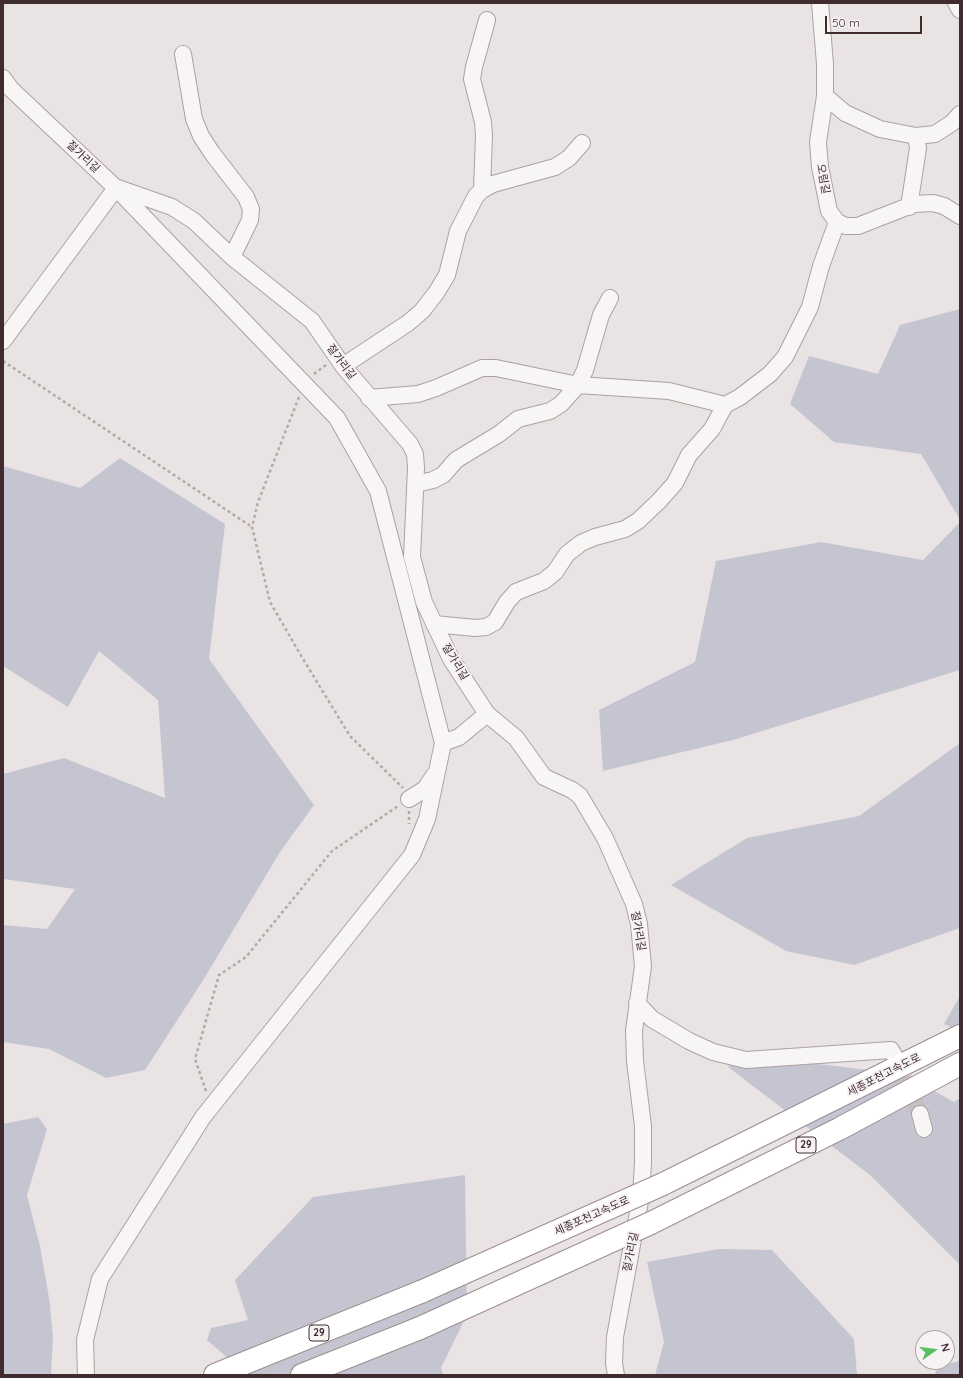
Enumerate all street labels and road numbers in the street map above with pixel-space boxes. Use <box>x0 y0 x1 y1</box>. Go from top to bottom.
street label: 절가리길 <box>64 138 102 176</box>
street label: 오림길 <box>814 163 832 195</box>
street label: 절가리길 <box>324 342 358 382</box>
street label: 절가리길 <box>439 641 471 683</box>
street label: 절가리길 <box>628 910 648 952</box>
street label: 세종포천고속도로 <box>845 1051 923 1099</box>
road number: 29 <box>796 1137 816 1153</box>
street label: 세종포천고속도로 <box>552 1194 632 1238</box>
street label: 절가리길 <box>621 1231 641 1273</box>
road number: 29 <box>309 1325 329 1341</box>

